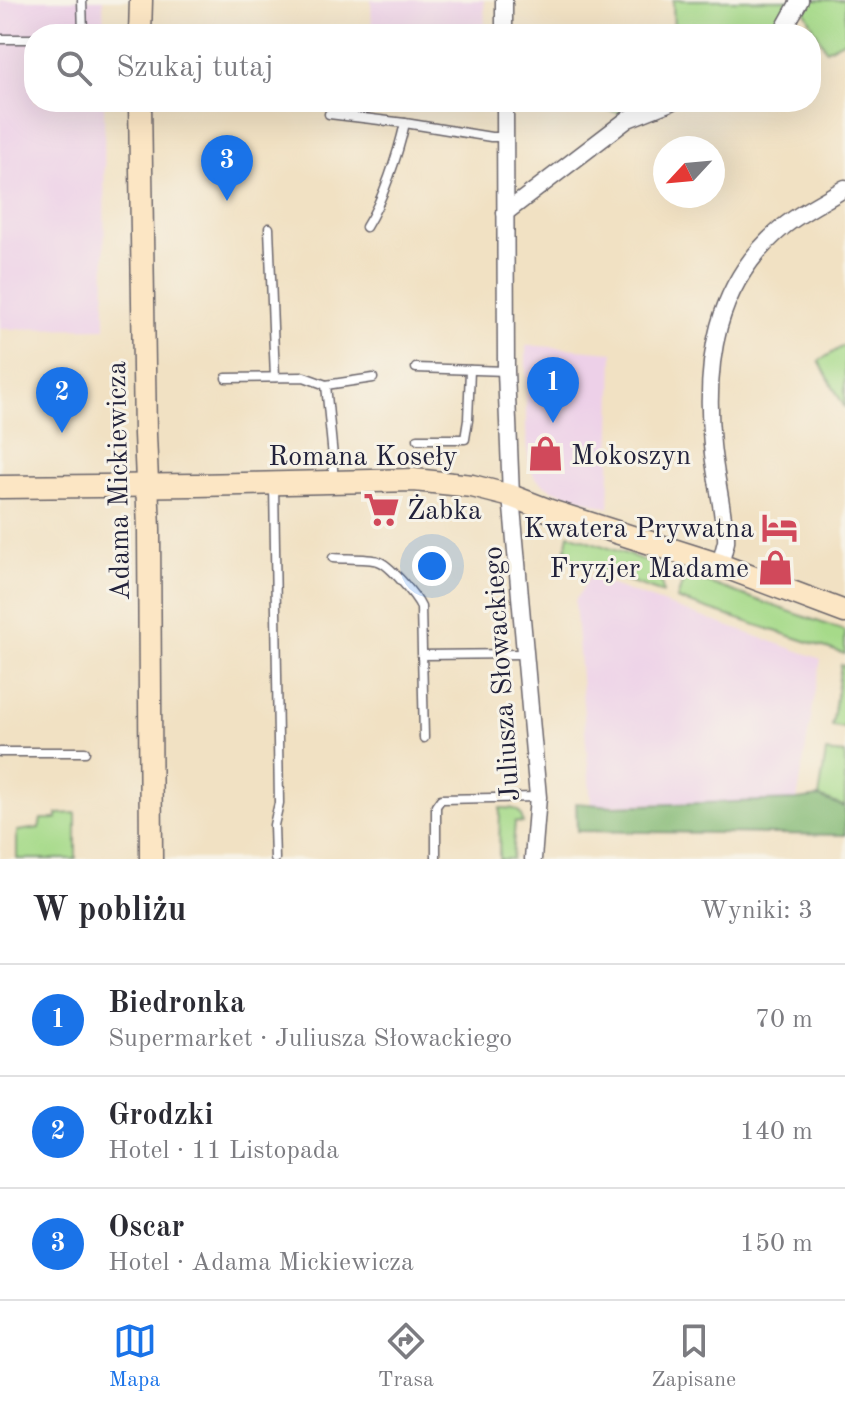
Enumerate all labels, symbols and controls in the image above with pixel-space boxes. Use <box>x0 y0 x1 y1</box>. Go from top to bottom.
search box <box>24 24 821 112</box>
icon: search <box>52 46 96 90</box>
text: Szukaj tutaj <box>116 53 274 83</box>
pin: 3 <box>201 135 253 201</box>
north arrow <box>653 136 725 208</box>
pin: 1 <box>527 357 579 423</box>
street label: Adama Mickiewicza <box>104 361 136 601</box>
pin: 2 <box>36 367 88 433</box>
shop icon: Mokoszyn <box>526 435 564 473</box>
place label: Mokoszyn <box>571 443 691 471</box>
street label: Romana Koseły <box>268 444 458 472</box>
supermarket icon: Żabka <box>362 490 400 528</box>
place label: Żabka <box>407 494 482 526</box>
hotel icon: Kwatera Prywatna <box>761 508 799 546</box>
place label: Kwatera Prywatna <box>524 516 754 544</box>
street label: Juliusza Słowackiego <box>480 545 526 802</box>
your location <box>412 546 452 586</box>
shop icon: Fryzjer Madame <box>756 548 794 586</box>
place label: Fryzjer Madame <box>549 556 749 584</box>
text: W pobliżu <box>32 894 187 928</box>
text: Wyniki: 3 <box>700 898 813 924</box>
text: Biedronka <box>108 989 245 1019</box>
text: 1 <box>50 1007 66 1033</box>
text: 70 m <box>755 1007 813 1033</box>
text: Supermarket · Juliusza Słowackiego <box>108 1026 512 1052</box>
text: Grodzki <box>108 1101 213 1131</box>
text: 2 <box>50 1119 66 1145</box>
text: 140 m <box>740 1119 813 1145</box>
text: Hotel · 11 Listopada <box>108 1138 339 1164</box>
text: Oscar <box>108 1213 185 1243</box>
text: 3 <box>50 1231 66 1257</box>
text: 150 m <box>740 1231 813 1257</box>
text: Hotel · Adama Mickiewicza <box>108 1250 414 1276</box>
tab: Mapa <box>109 1319 160 1394</box>
tab: Trasa <box>378 1319 434 1394</box>
tab: Zapisane <box>651 1319 736 1394</box>

